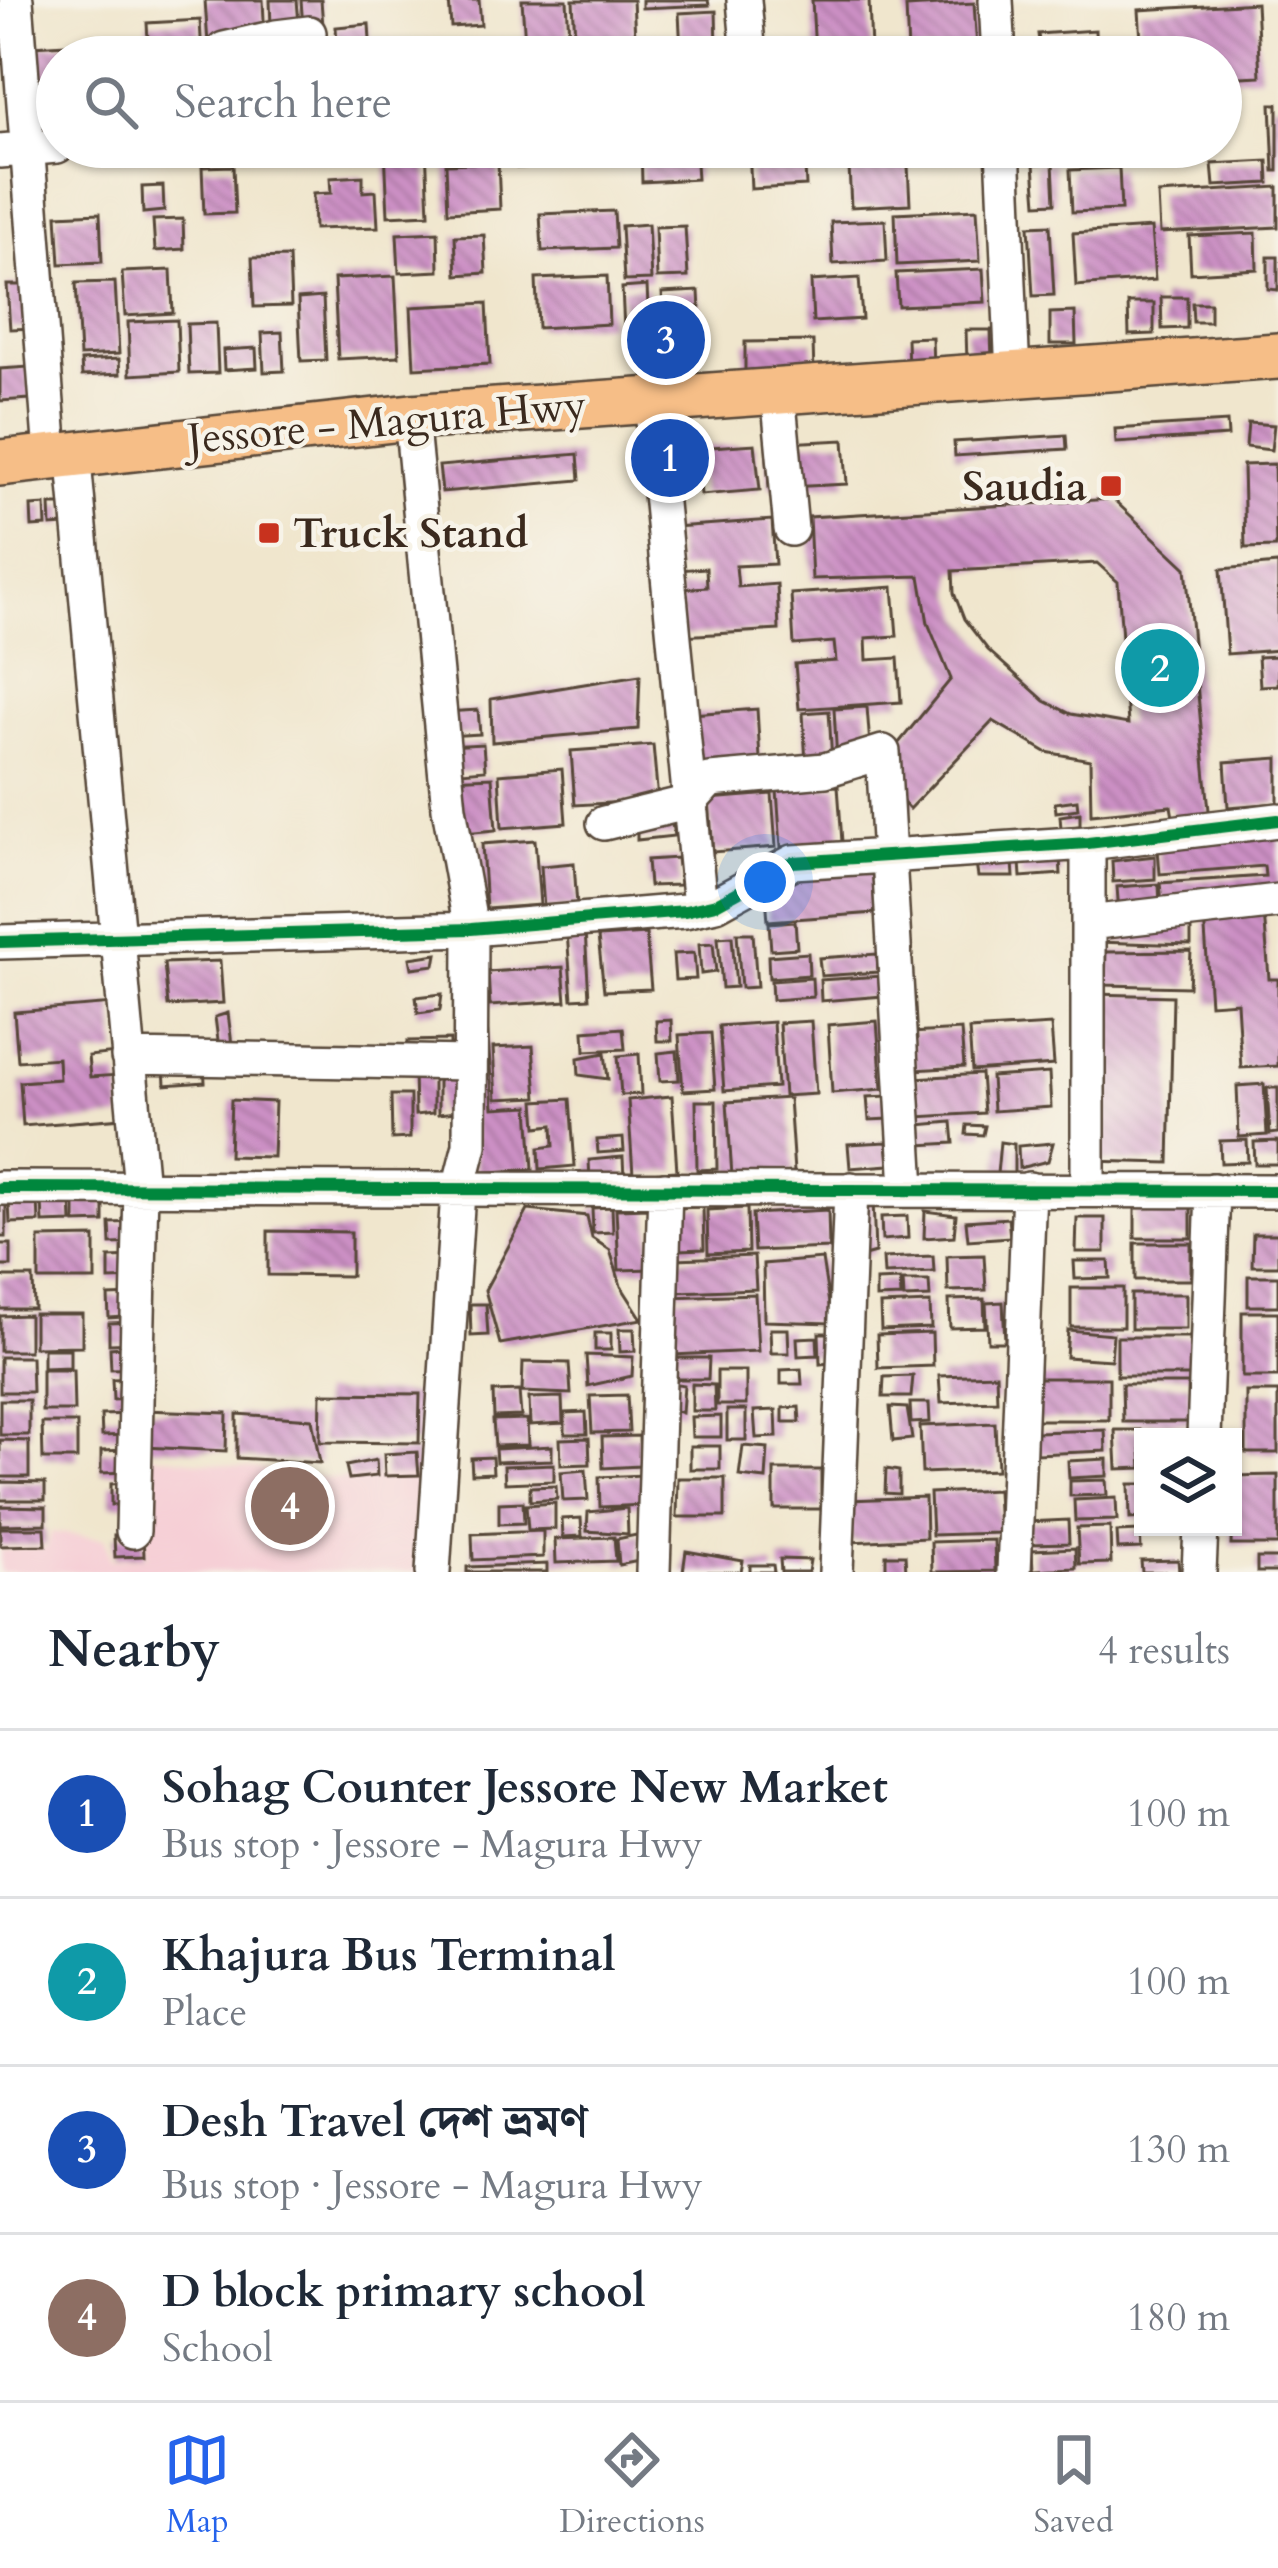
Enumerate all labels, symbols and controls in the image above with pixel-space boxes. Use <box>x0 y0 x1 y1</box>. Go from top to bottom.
search box <box>36 36 1242 168</box>
icon: search <box>78 69 144 135</box>
text: Search here <box>174 72 392 133</box>
pin: 3 <box>627 295 705 385</box>
street label: Jessore - Magura Hwy <box>179 376 589 468</box>
pin: 1 <box>631 413 709 503</box>
place label: Saudia <box>962 458 1087 515</box>
marker: Saudia <box>1098 473 1124 499</box>
place label: Truck Stand <box>293 505 528 562</box>
marker: Truck Stand <box>256 520 282 546</box>
pin: 2 <box>1121 623 1199 713</box>
your location <box>735 852 795 912</box>
map controls <box>1134 1428 1242 1536</box>
button: layers <box>1134 1428 1242 1536</box>
pin: 4 <box>251 1461 329 1551</box>
text: Nearby <box>48 1615 220 1685</box>
text: 4 results <box>1098 1624 1230 1677</box>
text: Sohag Counter Jessore New Market <box>162 1757 888 1818</box>
text: 1 <box>77 1787 97 1840</box>
text: 100 m <box>1127 1787 1230 1840</box>
text: Bus stop · Jessore - Magura Hwy <box>162 1818 703 1871</box>
text: Khajura Bus Terminal <box>162 1925 616 1986</box>
text: 2 <box>77 1955 97 2008</box>
text: 100 m <box>1127 1955 1230 2008</box>
text: Place <box>162 1986 247 2039</box>
text: Desh Travel দেশ ভ্রমণ <box>162 2091 588 2152</box>
text: 3 <box>77 2123 97 2176</box>
text: 130 m <box>1127 2123 1230 2176</box>
text: Bus stop · Jessore - Magura Hwy <box>162 2159 703 2212</box>
text: D block primary school <box>162 2261 646 2322</box>
text: 4 <box>77 2291 97 2344</box>
text: 180 m <box>1127 2291 1230 2344</box>
text: School <box>162 2322 273 2375</box>
tab: Map <box>164 2427 230 2544</box>
tab: Directions <box>559 2427 705 2544</box>
tab: Saved <box>1034 2427 1114 2544</box>

